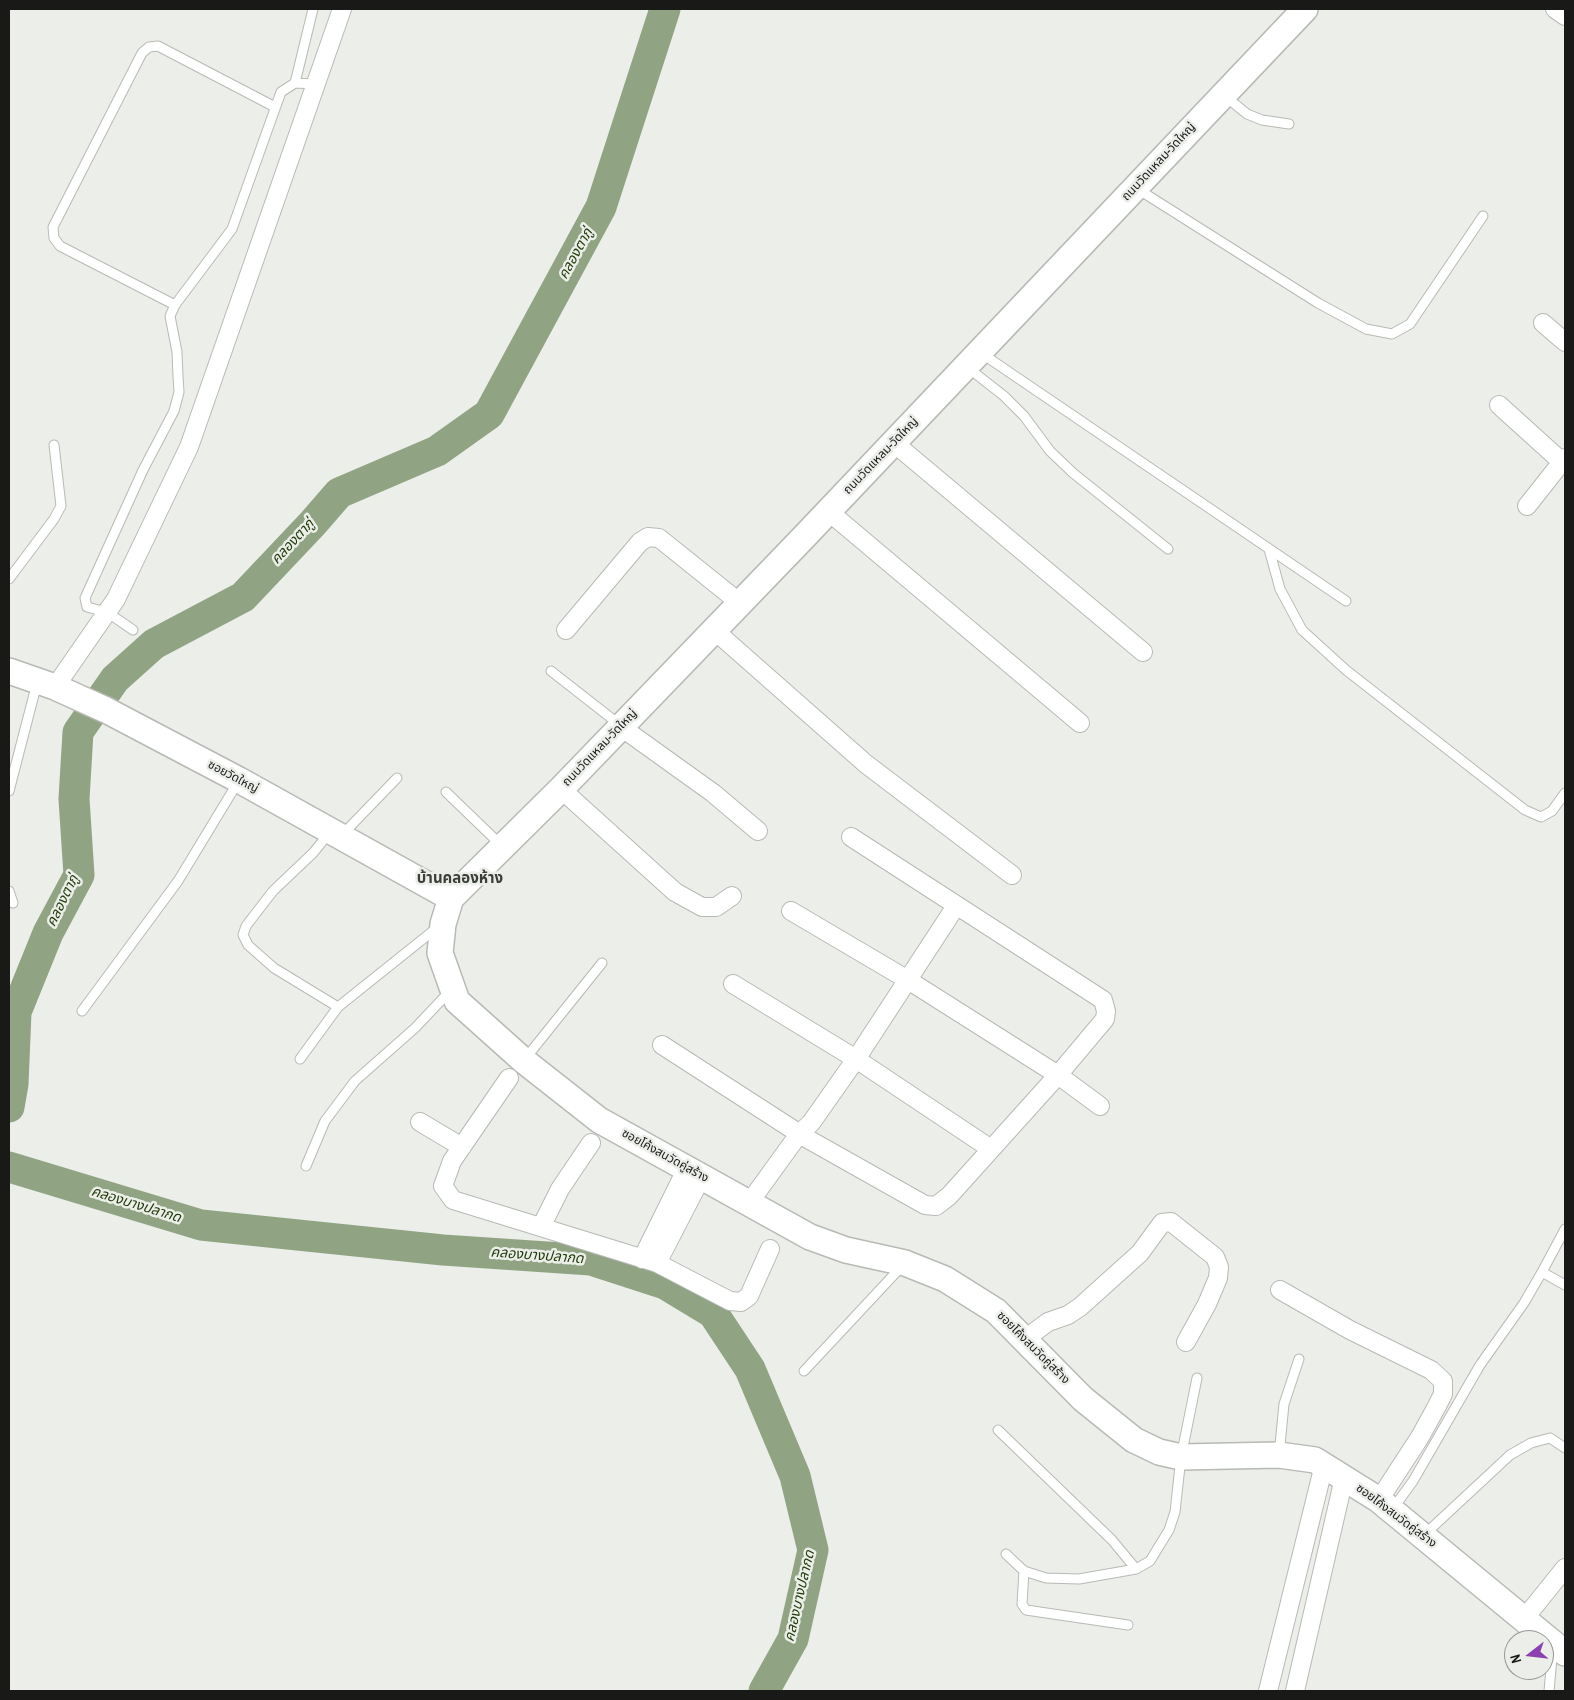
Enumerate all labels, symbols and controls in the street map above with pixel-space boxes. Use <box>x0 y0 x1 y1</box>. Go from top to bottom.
street label: ถนนวัดแหลม-วัดใหญ่ <box>1119 120 1199 204</box>
water label: คลองตาภู่ <box>555 226 597 282</box>
street label: ถนนวัดแหลม-วัดใหญ่ <box>841 415 921 497</box>
water label: คลองตาภู่ <box>268 516 318 568</box>
street label: ถนนวัดแหลม-วัดใหญ่ <box>560 707 640 789</box>
street label: ซอยวัดใหญ่ <box>205 758 261 796</box>
district label: บ้านคลองห้าง <box>417 870 503 888</box>
water label: คลองตาภู่ <box>43 873 83 929</box>
street label: ซอยโค้งสนวัดคู่สร้าง <box>619 1126 711 1186</box>
water label: คลองบางปลากด <box>89 1183 183 1227</box>
water label: คลองบางปลากด <box>490 1244 584 1268</box>
street label: ซอยโค้งสนวัดคู่สร้าง <box>994 1309 1072 1387</box>
street label: ซอยโค้งสนวัดคู่สร้าง <box>1353 1481 1439 1551</box>
water label: คลองบางปลากด <box>781 1549 819 1643</box>
north arrow <box>1504 1630 1554 1680</box>
text: N <box>1506 1652 1525 1665</box>

